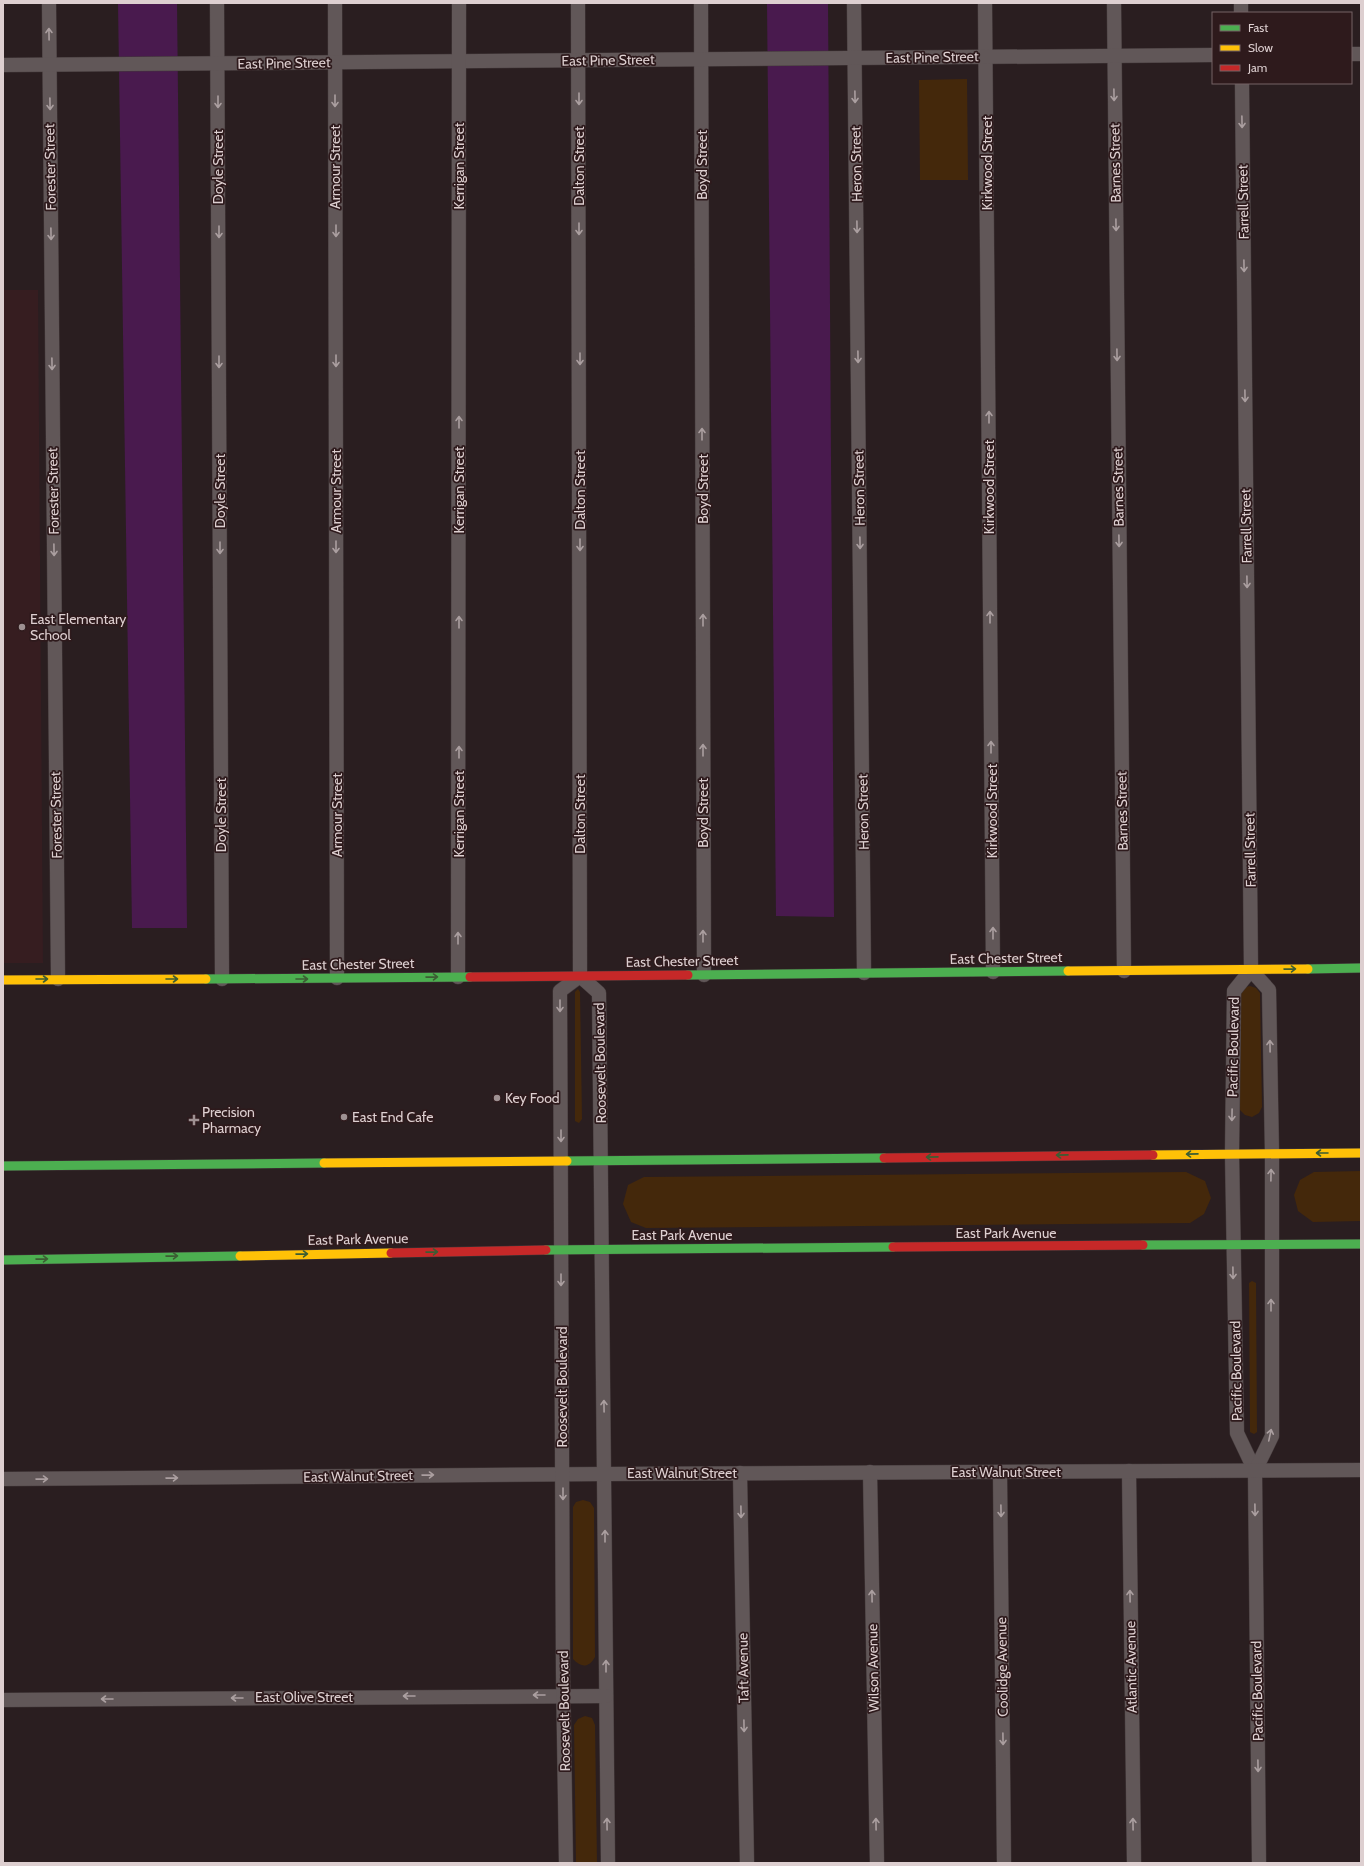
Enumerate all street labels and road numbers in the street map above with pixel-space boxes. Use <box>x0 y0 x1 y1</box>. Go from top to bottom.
street label: East Pine Street <box>885 47 979 67</box>
street label: East Pine Street <box>561 50 655 70</box>
street label: East Pine Street <box>237 53 331 73</box>
street label: Kirkwood Street <box>978 116 996 210</box>
street label: Kerrigan Street <box>450 122 468 210</box>
street label: Forester Street <box>40 123 60 211</box>
street label: Barnes Street <box>1105 123 1125 203</box>
street label: Armour Street <box>326 125 344 209</box>
street label: Dalton Street <box>570 126 588 206</box>
street label: Heron Street <box>846 126 866 202</box>
street label: Doyle Street <box>209 130 227 204</box>
street label: Boyd Street <box>693 130 711 200</box>
street label: Farrell Street <box>1233 164 1253 240</box>
street label: Kirkwood Street <box>980 440 998 534</box>
street label: Kerrigan Street <box>450 446 468 534</box>
street label: Forester Street <box>43 447 63 535</box>
street label: Barnes Street <box>1108 447 1128 527</box>
street label: Armour Street <box>327 449 345 533</box>
street label: Dalton Street <box>571 450 589 530</box>
street label: Heron Street <box>849 450 869 526</box>
street label: Doyle Street <box>211 454 229 528</box>
street label: Boyd Street <box>694 454 712 524</box>
street label: Farrell Street <box>1236 488 1256 564</box>
street label: Kirkwood Street <box>983 764 1001 858</box>
street label: Kerrigan Street <box>450 770 468 858</box>
street label: Forester Street <box>46 771 66 859</box>
street label: Barnes Street <box>1112 771 1132 851</box>
street label: Armour Street <box>328 773 346 857</box>
street label: Dalton Street <box>571 774 589 854</box>
street label: Heron Street <box>853 774 873 850</box>
street label: Doyle Street <box>212 778 230 852</box>
street label: Boyd Street <box>694 778 712 848</box>
street label: Farrell Street <box>1240 812 1260 888</box>
street label: East Chester Street <box>949 948 1063 968</box>
street label: East Chester Street <box>625 951 739 971</box>
street label: East Chester Street <box>301 954 415 974</box>
street label: Pacific Boulevard <box>1223 997 1243 1097</box>
street label: Roosevelt Boulevard <box>590 1002 610 1124</box>
street label: East Park Avenue <box>956 1224 1056 1242</box>
street label: East Park Avenue <box>632 1226 732 1244</box>
street label: East Park Avenue <box>307 1229 409 1249</box>
street label: Pacific Boulevard <box>1226 1321 1246 1421</box>
street label: Roosevelt Boulevard <box>553 1327 571 1447</box>
street label: East Walnut Street <box>951 1463 1061 1481</box>
street label: East Walnut Street <box>627 1464 737 1482</box>
street label: East Walnut Street <box>303 1466 413 1486</box>
street label: Coolidge Avenue <box>992 1617 1012 1717</box>
street label: Atlantic Avenue <box>1121 1621 1141 1713</box>
street label: Wilson Avenue <box>863 1624 883 1712</box>
street label: Taft Avenue <box>733 1633 753 1703</box>
street label: Pacific Boulevard <box>1247 1641 1267 1741</box>
street label: Roosevelt Boulevard <box>554 1650 574 1772</box>
street label: East Olive Street <box>255 1688 353 1706</box>

